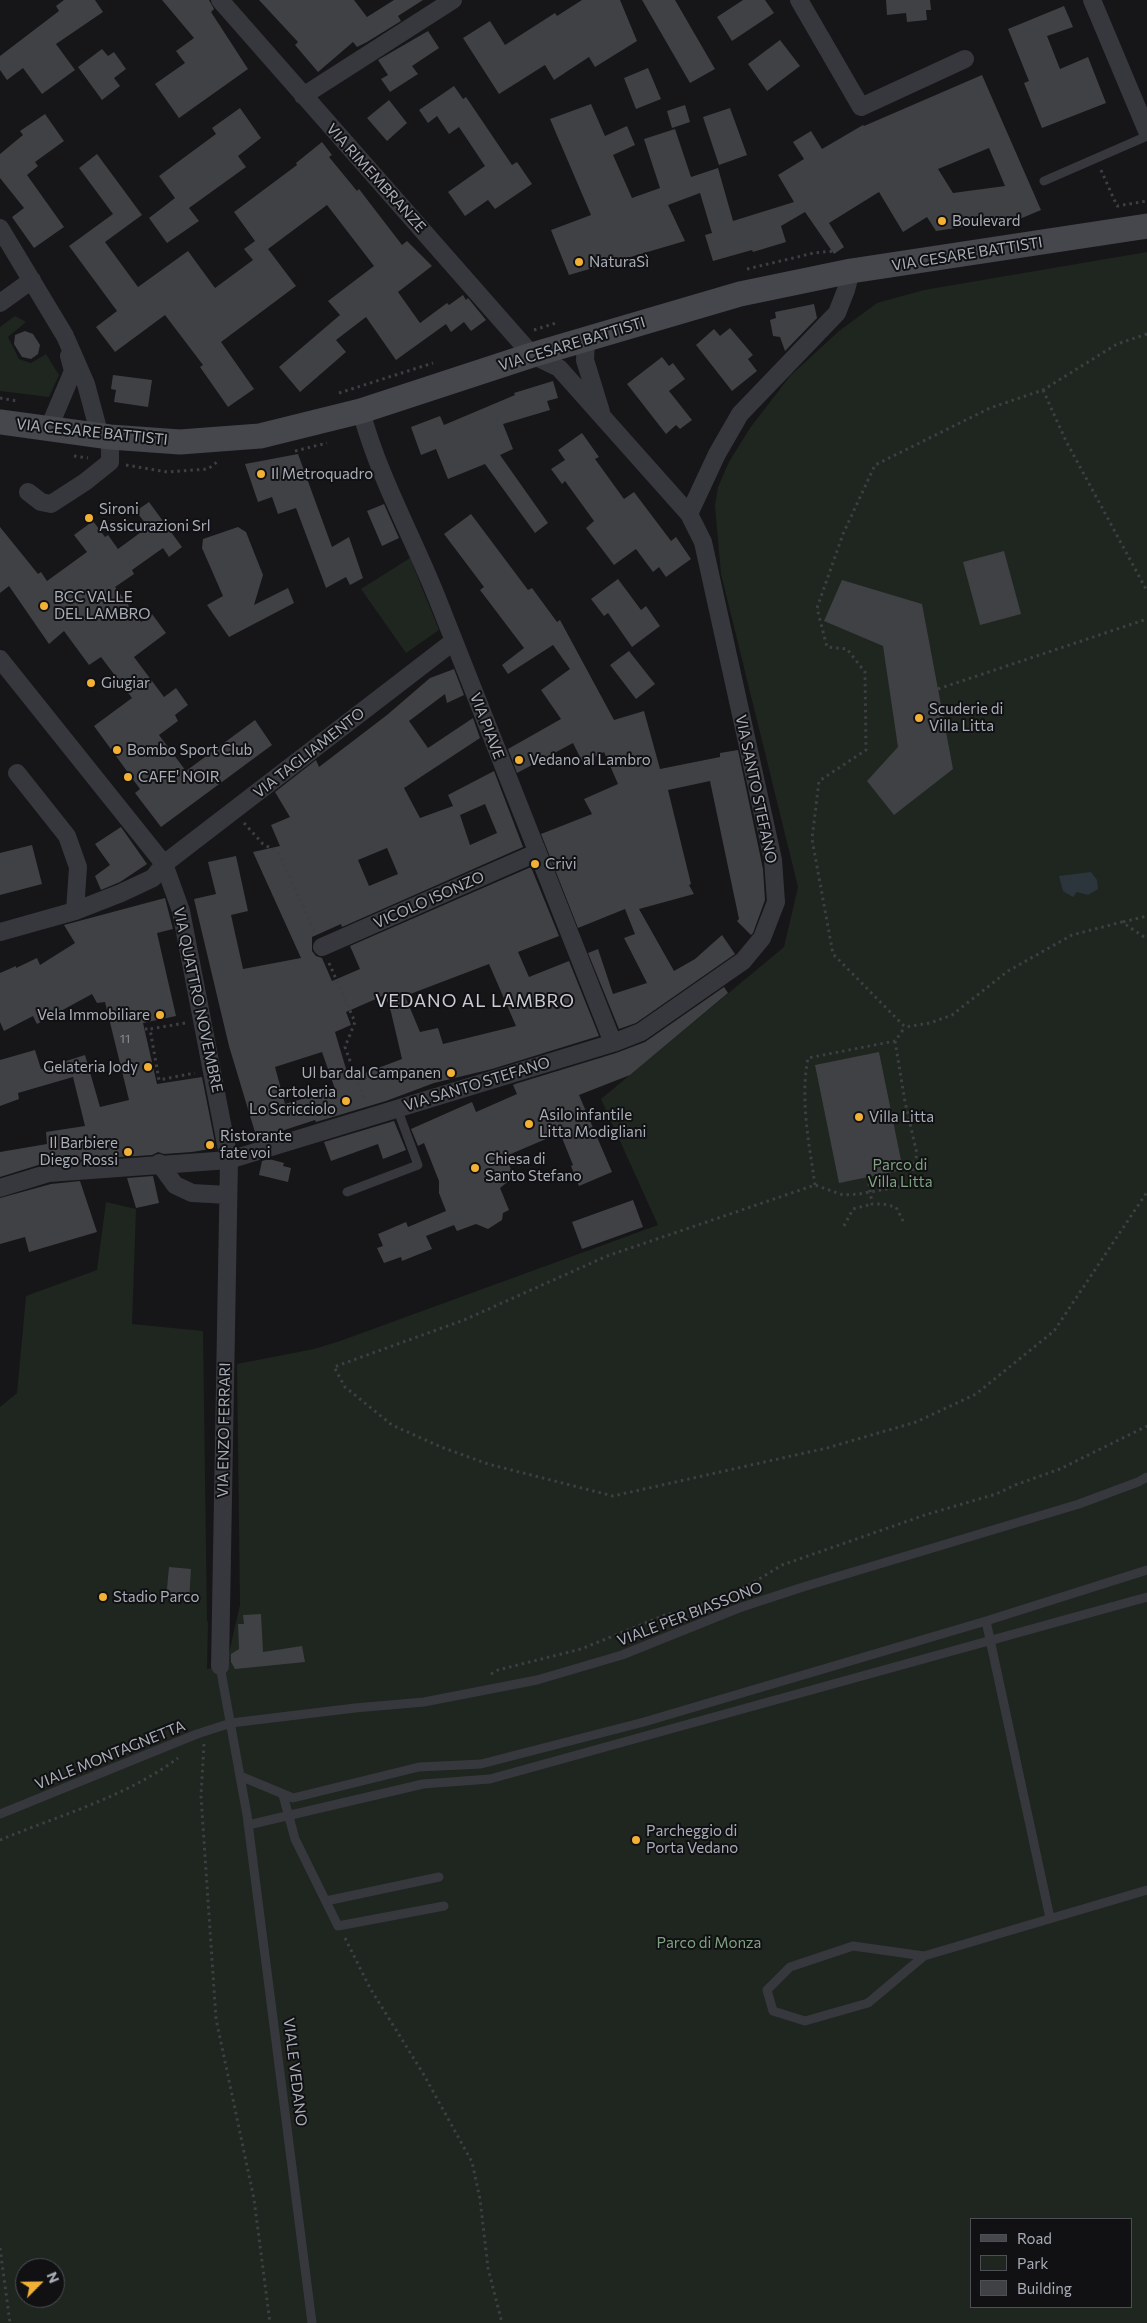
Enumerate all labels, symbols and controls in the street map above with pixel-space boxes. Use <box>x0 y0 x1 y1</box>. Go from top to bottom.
street label: VIA RIMEMBRANZE <box>322 120 430 236</box>
place label: Boulevard <box>952 212 1020 230</box>
marker: Boulevard <box>936 215 948 227</box>
street label: VIA CESARE BATTISTI <box>890 233 1044 275</box>
place label: NaturaSì <box>589 253 649 271</box>
marker: NaturaSì <box>573 256 585 268</box>
street label: VIA CESARE BATTISTI <box>497 313 647 375</box>
street label: VIA CESARE BATTISTI <box>15 415 169 449</box>
place label: Il Metroquadro <box>271 465 373 483</box>
marker: Il Metroquadro <box>255 468 267 480</box>
place label: Sironi Assicurazioni Srl <box>99 500 211 535</box>
marker: Sironi Assicurazioni Srl <box>83 512 95 524</box>
place label: BCC VALLE DEL LAMBRO <box>54 588 150 623</box>
marker: BCC VALLE DEL LAMBRO <box>38 600 50 612</box>
place label: Giugiar <box>101 674 150 692</box>
marker: Giugiar <box>85 677 97 689</box>
street label: VIA PIAVE <box>466 690 508 762</box>
place label: Scuderie di Villa Litta <box>929 700 1003 735</box>
street label: VIA TAGLIAMENTO <box>250 704 368 802</box>
marker: Scuderie di Villa Litta <box>913 712 925 724</box>
street label: VIA SANTO STEFANO <box>731 713 781 865</box>
place label: Bombo Sport Club <box>127 741 252 759</box>
marker: Bombo Sport Club <box>111 744 123 756</box>
place label: Vedano al Lambro <box>529 751 651 769</box>
marker: Vedano al Lambro <box>513 754 525 766</box>
place label: CAFE' NOIR <box>138 768 220 786</box>
marker: CAFE' NOIR <box>122 771 134 783</box>
place label: Crivi <box>545 855 577 873</box>
marker: Crivi <box>529 858 541 870</box>
street label: VICOLO ISONZO <box>371 868 487 932</box>
street label: VIA QUATTRO NOVEMBRE <box>170 906 226 1094</box>
district label: VEDANO AL LAMBRO <box>373 990 577 1012</box>
place label: Vela Immobiliare <box>37 1006 150 1024</box>
marker: Vela Immobiliare <box>154 1009 166 1021</box>
house number: 11 <box>120 1032 130 1046</box>
street label: VIA SANTO STEFANO <box>402 1053 552 1115</box>
place label: Gelateria Jody <box>43 1058 138 1076</box>
marker: Gelateria Jody <box>142 1061 154 1073</box>
place label: Ul bar dal Campanen <box>302 1064 441 1082</box>
marker: Ul bar dal Campanen <box>445 1067 457 1079</box>
place label: Cartoleria Lo Scricciolo <box>249 1083 336 1118</box>
marker: Cartoleria Lo Scricciolo <box>340 1095 352 1107</box>
place label: Asilo infantile Litta Modigliani <box>539 1106 646 1141</box>
place label: Villa Litta <box>869 1108 934 1126</box>
marker: Villa Litta <box>853 1111 865 1123</box>
marker: Asilo infantile Litta Modigliani <box>523 1118 535 1130</box>
place label: Ristorante fate voi <box>220 1127 292 1162</box>
place label: Il Barbiere Diego Rossi <box>40 1134 118 1169</box>
marker: Ristorante fate voi <box>204 1139 216 1151</box>
marker: Il Barbiere Diego Rossi <box>122 1146 134 1158</box>
place label: Chiesa di Santo Stefano <box>485 1150 582 1185</box>
park label: Parco di Villa Litta <box>867 1156 933 1191</box>
marker: Chiesa di Santo Stefano <box>469 1162 481 1174</box>
street label: VIA ENZO FERRARI <box>214 1362 234 1498</box>
street label: VIALE PER BIASSONO <box>615 1578 765 1650</box>
place label: Stadio Parco <box>113 1588 199 1606</box>
marker: Stadio Parco <box>97 1591 109 1603</box>
street label: VIALE MONTAGNETTA <box>32 1717 188 1793</box>
place label: Parcheggio di Porta Vedano <box>646 1822 738 1857</box>
marker: Parcheggio di Porta Vedano <box>630 1834 642 1846</box>
park label: Parco di Monza <box>657 1934 761 1952</box>
street label: VIALE VEDANO <box>279 2017 311 2127</box>
legend <box>970 2218 1132 2308</box>
text: Road <box>1017 2229 1052 2247</box>
text: Park <box>1017 2254 1048 2272</box>
north arrow <box>15 2258 65 2308</box>
text: N <box>43 2269 63 2285</box>
text: Building <box>1017 2279 1072 2297</box>

